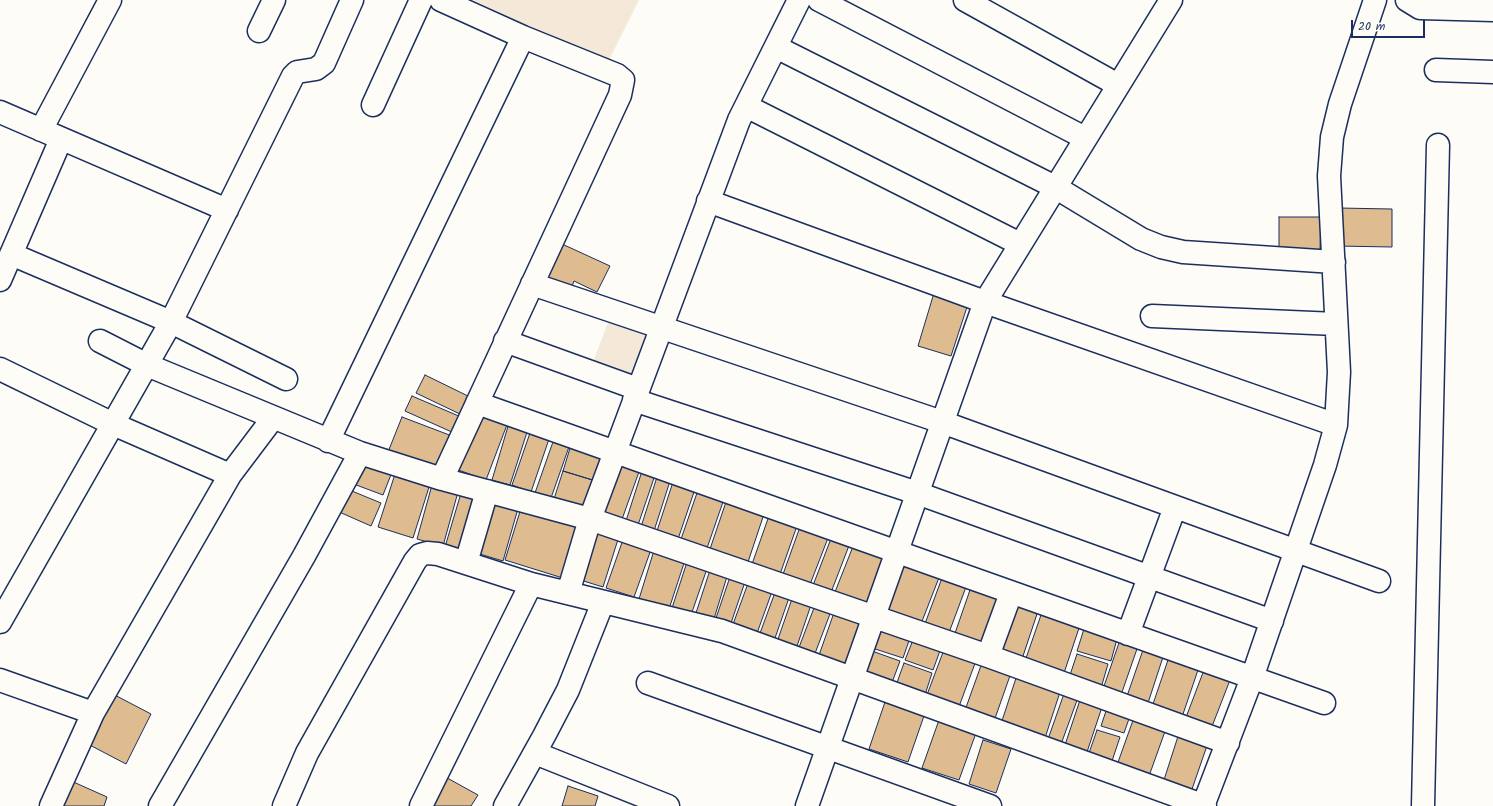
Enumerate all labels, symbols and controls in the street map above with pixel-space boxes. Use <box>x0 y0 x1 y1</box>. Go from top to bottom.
scale bar <box>1353 12 1427 38</box>
text: 20 m <box>1358 17 1385 36</box>

